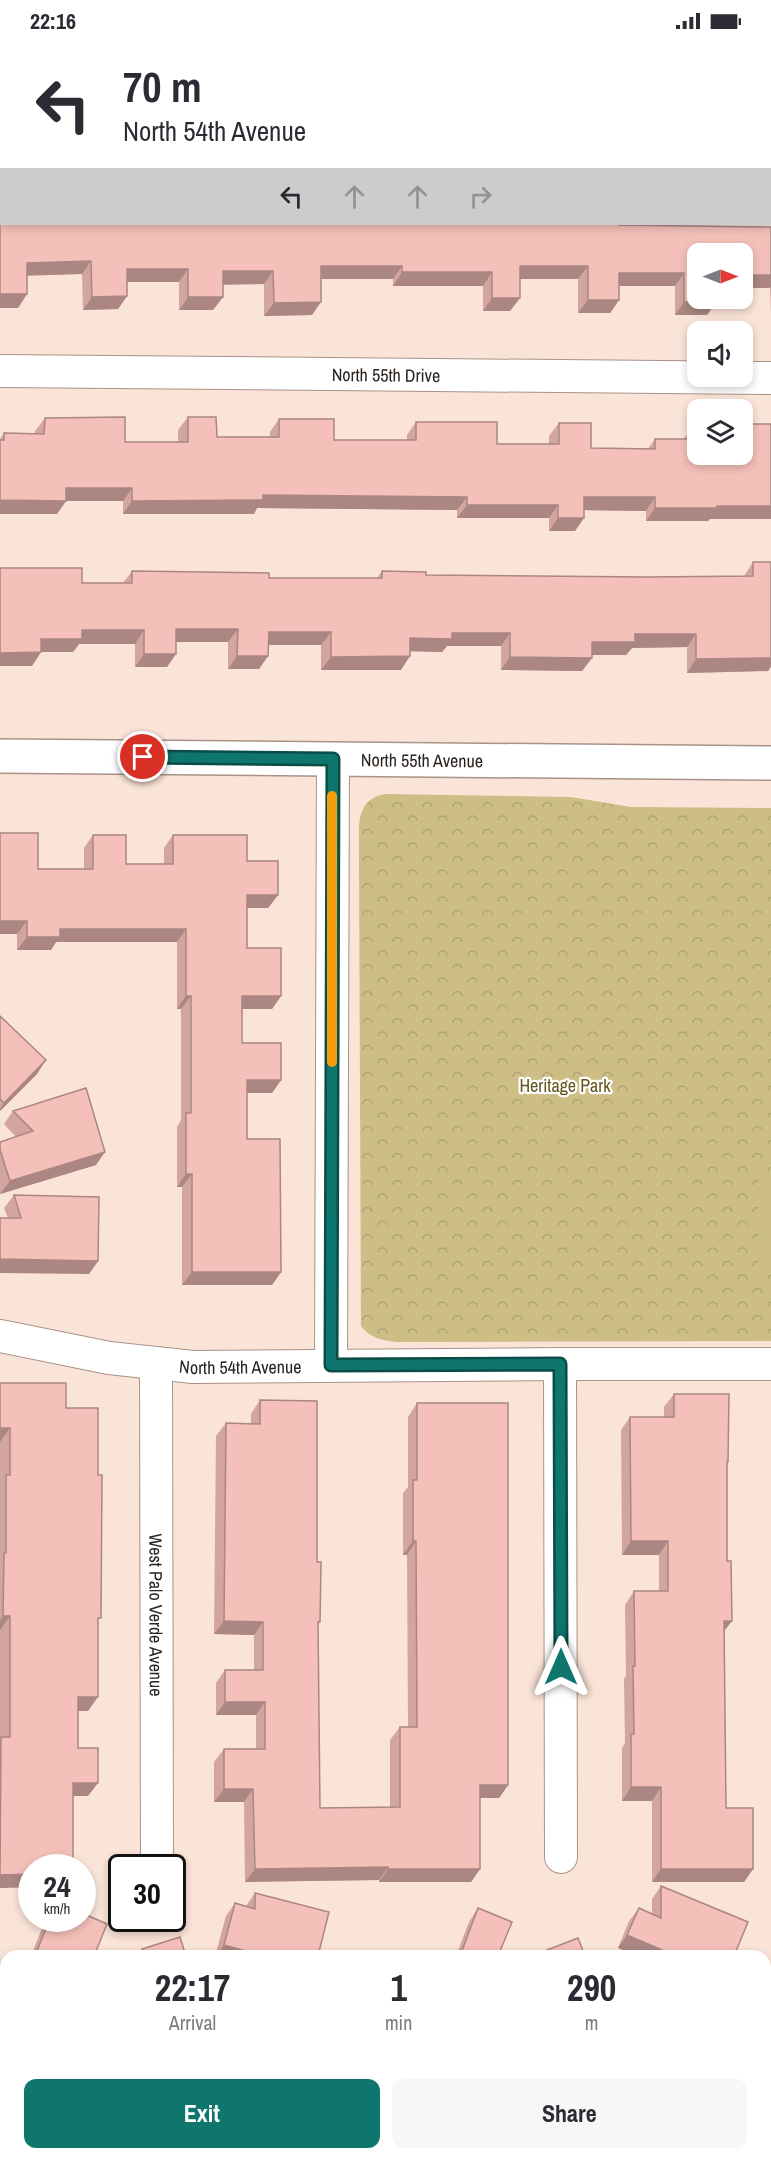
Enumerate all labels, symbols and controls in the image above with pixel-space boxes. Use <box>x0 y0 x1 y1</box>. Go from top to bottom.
text: 22:16 <box>30 6 76 36</box>
text: 70 m <box>123 59 202 115</box>
icon: left <box>24 66 102 144</box>
text: North 54th Avenue <box>123 113 306 149</box>
icon: left <box>275 180 308 213</box>
icon: ahead <box>338 180 371 213</box>
icon: ahead <box>401 180 434 213</box>
icon: right <box>464 180 497 213</box>
north arrow <box>687 243 753 309</box>
map controls <box>687 243 753 465</box>
button: sound <box>687 321 753 387</box>
street label: North 55th Drive <box>332 362 440 387</box>
button: layers <box>687 399 753 465</box>
pin <box>117 731 168 782</box>
icon: arrive <box>126 740 159 773</box>
street label: North 55th Avenue <box>361 747 483 773</box>
park label: Heritage Park <box>519 1073 611 1098</box>
street label: North 54th Avenue <box>178 1353 302 1380</box>
street label: West Palo Verde Avenue <box>144 1533 169 1697</box>
position arrow <box>529 1635 593 1699</box>
speed limit sign: 30 <box>108 1854 186 1932</box>
text: 24 <box>43 1866 71 1906</box>
text: km/h <box>44 1898 70 1919</box>
text: 22:17 <box>155 1964 230 2012</box>
text: 1 <box>390 1964 407 2012</box>
text: 290 <box>567 1964 616 2012</box>
text: Arrival <box>169 2009 216 2036</box>
text: min <box>385 2009 412 2036</box>
text: m <box>585 2009 598 2036</box>
button: Exit <box>24 2079 380 2148</box>
button: Share <box>392 2079 747 2148</box>

